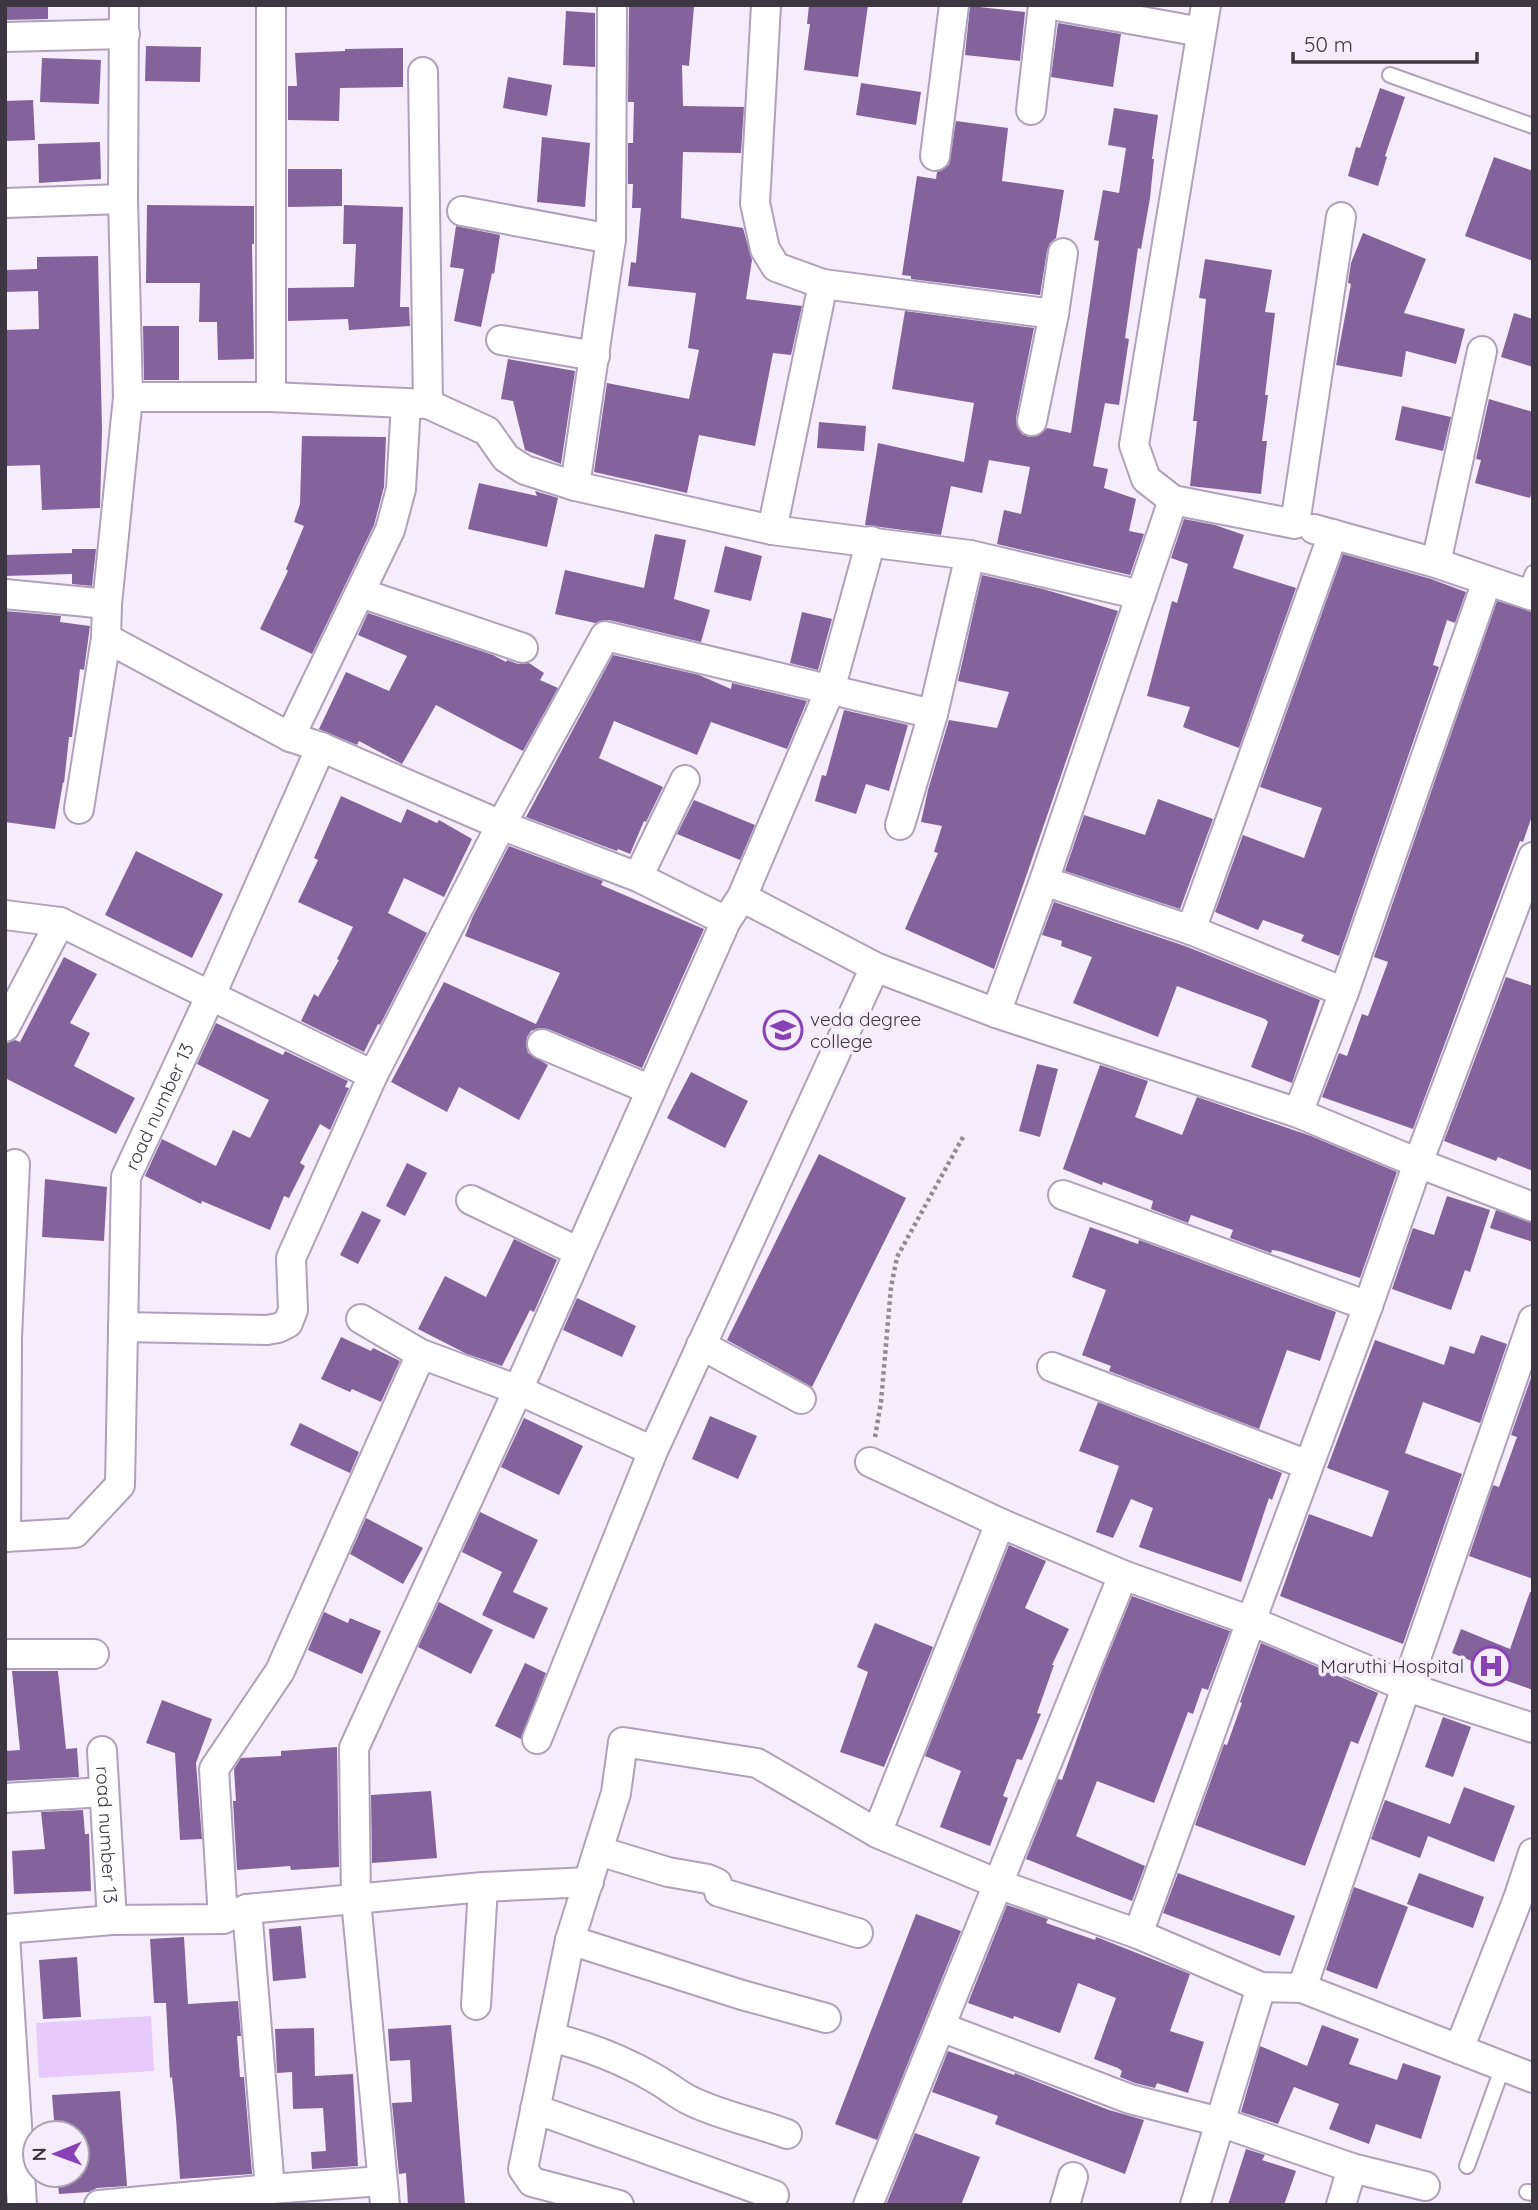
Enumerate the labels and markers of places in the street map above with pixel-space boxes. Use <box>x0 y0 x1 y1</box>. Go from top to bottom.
place label: veda degree college <box>810 1007 921 1053</box>
school or university icon: veda degree college <box>762 1009 804 1051</box>
hospital icon: Maruthi Hospital <box>1470 1645 1512 1687</box>
place label: Maruthi Hospital <box>1320 1654 1464 1678</box>

